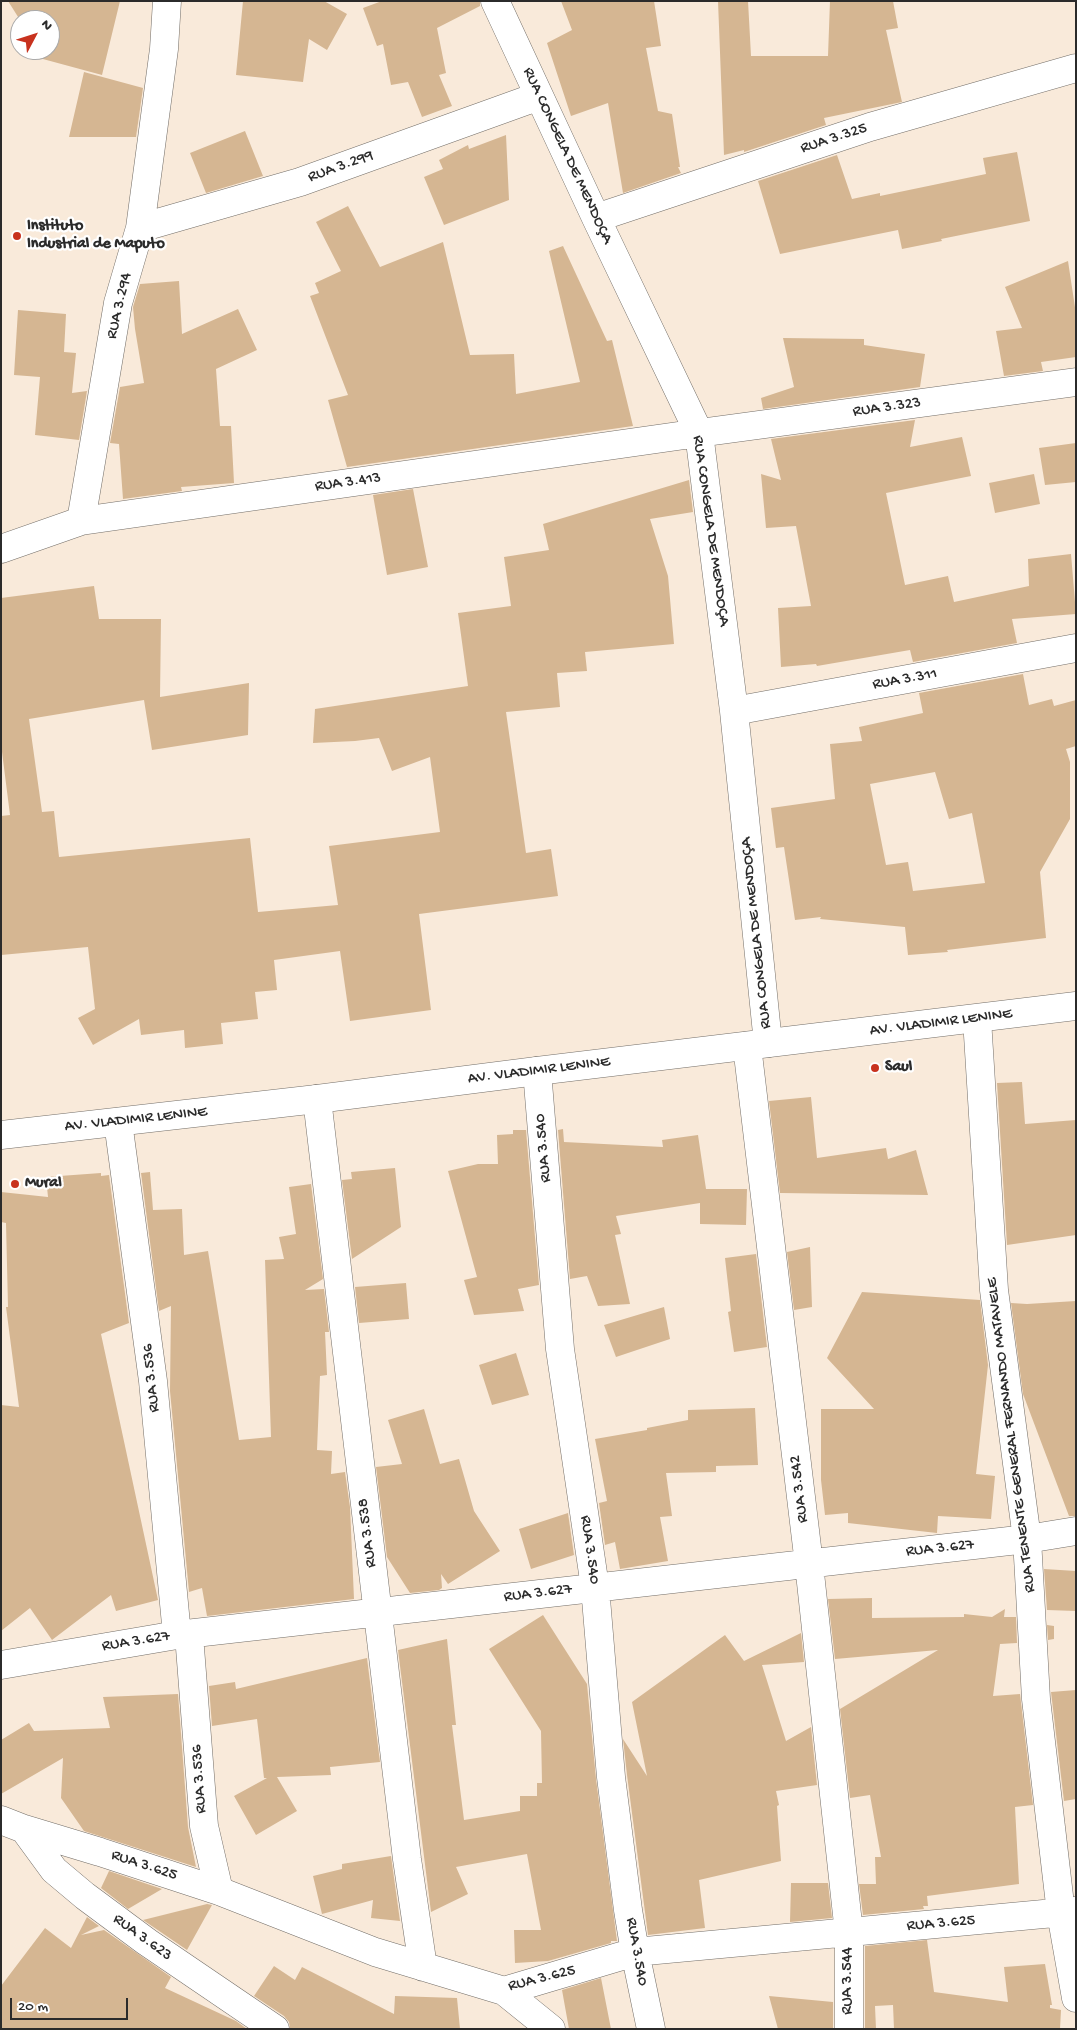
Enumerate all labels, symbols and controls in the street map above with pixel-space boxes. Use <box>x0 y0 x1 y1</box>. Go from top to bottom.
north arrow <box>10 10 60 60</box>
text: N <box>37 17 56 35</box>
street label: RUA CONGELA DE MENDOÇA <box>518 65 616 247</box>
street label: RUA 3.325 <box>798 119 870 159</box>
street label: RUA 3.299 <box>306 146 376 188</box>
place label: Instituto Industrial de Maputo <box>27 217 165 255</box>
marker: Instituto Industrial de Maputo <box>11 230 23 242</box>
street label: RUA 3.294 <box>103 271 137 341</box>
street label: RUA 3.323 <box>852 394 922 422</box>
street label: RUA CONGELA DE MENDOÇA <box>687 434 733 628</box>
street label: RUA 3.413 <box>314 469 382 497</box>
street label: RUA 3.311 <box>871 665 939 695</box>
street label: RUA CONGELA DE MENDOÇA <box>737 836 777 1030</box>
street label: AV. VLADIMIR LENINE <box>869 1005 1013 1041</box>
street label: AV. VLADIMIR LENINE <box>467 1053 611 1089</box>
place label: Saul <box>885 1058 912 1078</box>
marker: Saul <box>869 1062 881 1074</box>
street label: AV. VLADIMIR LENINE <box>64 1103 208 1137</box>
street label: RUA 3.540 <box>531 1113 557 1183</box>
place label: Mural <box>25 1174 62 1194</box>
marker: Mural <box>9 1178 21 1190</box>
street label: RUA TENENTE GENERAL FERNANDO MATAVELE <box>983 1276 1041 1594</box>
street label: RUA 3.536 <box>139 1343 165 1413</box>
street label: RUA 3.542 <box>786 1454 814 1524</box>
street label: RUA 3.538 <box>354 1497 382 1569</box>
street label: RUA 3.540 <box>575 1514 603 1586</box>
street label: RUA 3.627 <box>905 1536 975 1562</box>
street label: RUA 3.627 <box>503 1580 573 1608</box>
street label: RUA 3.627 <box>101 1627 171 1657</box>
street label: RUA 3.536 <box>188 1744 212 1814</box>
street label: RUA 3.625 <box>108 1846 180 1886</box>
street label: RUA 3.623 <box>109 1910 175 1966</box>
street label: RUA 3.625 <box>906 1911 976 1937</box>
street label: RUA 3.540 <box>621 1916 651 1988</box>
street label: RUA 3.544 <box>839 1947 859 2015</box>
street label: RUA 3.625 <box>506 1961 578 1997</box>
scale bar <box>12 1988 130 2020</box>
text: 20 m <box>18 1998 48 2016</box>

